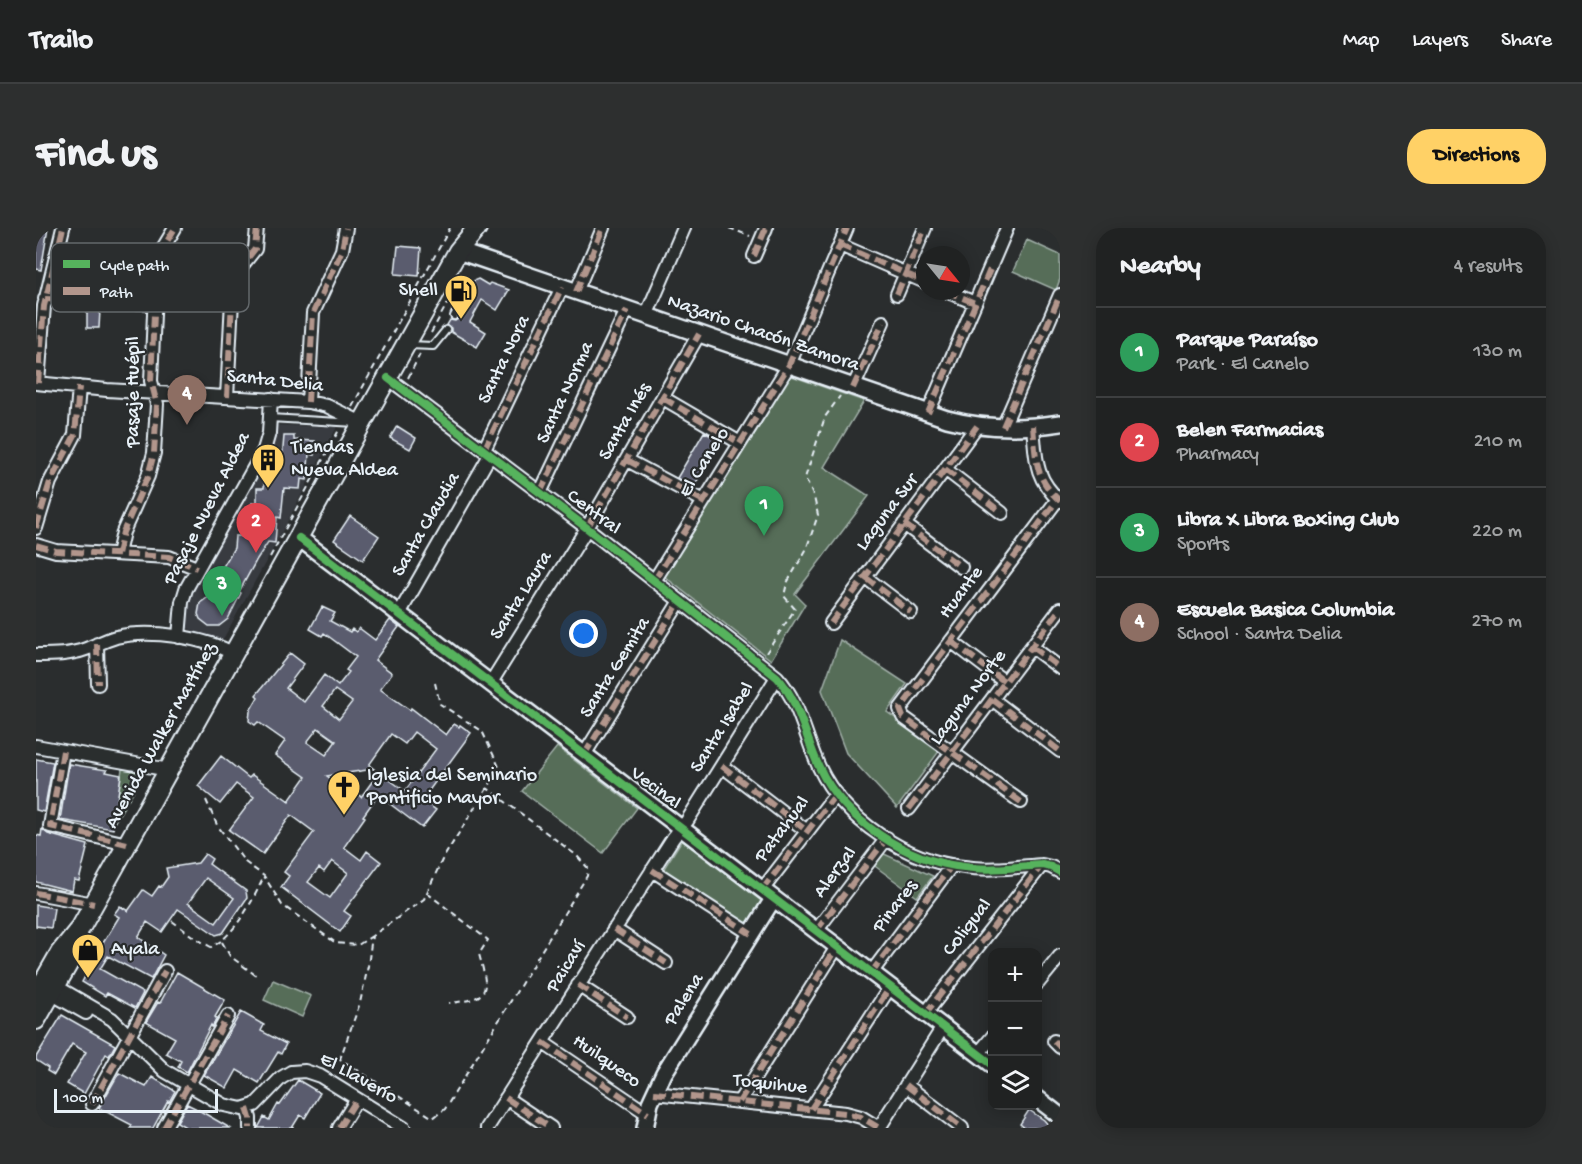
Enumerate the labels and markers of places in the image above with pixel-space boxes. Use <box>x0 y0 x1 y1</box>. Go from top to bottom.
fuel station icon: Shell <box>443 273 479 320</box>
place label: Shell <box>399 280 438 303</box>
pin: 4 <box>168 376 206 425</box>
place label: Tiendas Nueva Aldea <box>290 437 399 483</box>
building icon: Tiendas Nueva Aldea <box>250 442 286 489</box>
pin: 1 <box>744 486 784 536</box>
pin: 2 <box>236 504 276 553</box>
pin: 3 <box>202 566 242 616</box>
place label: Iglesia del Seminario Pontificio Mayor <box>366 765 537 811</box>
church icon: Iglesia del Seminario Pontificio Mayor <box>326 769 362 816</box>
shop icon: Ayala <box>70 932 106 979</box>
place label: Ayala <box>111 939 160 962</box>

